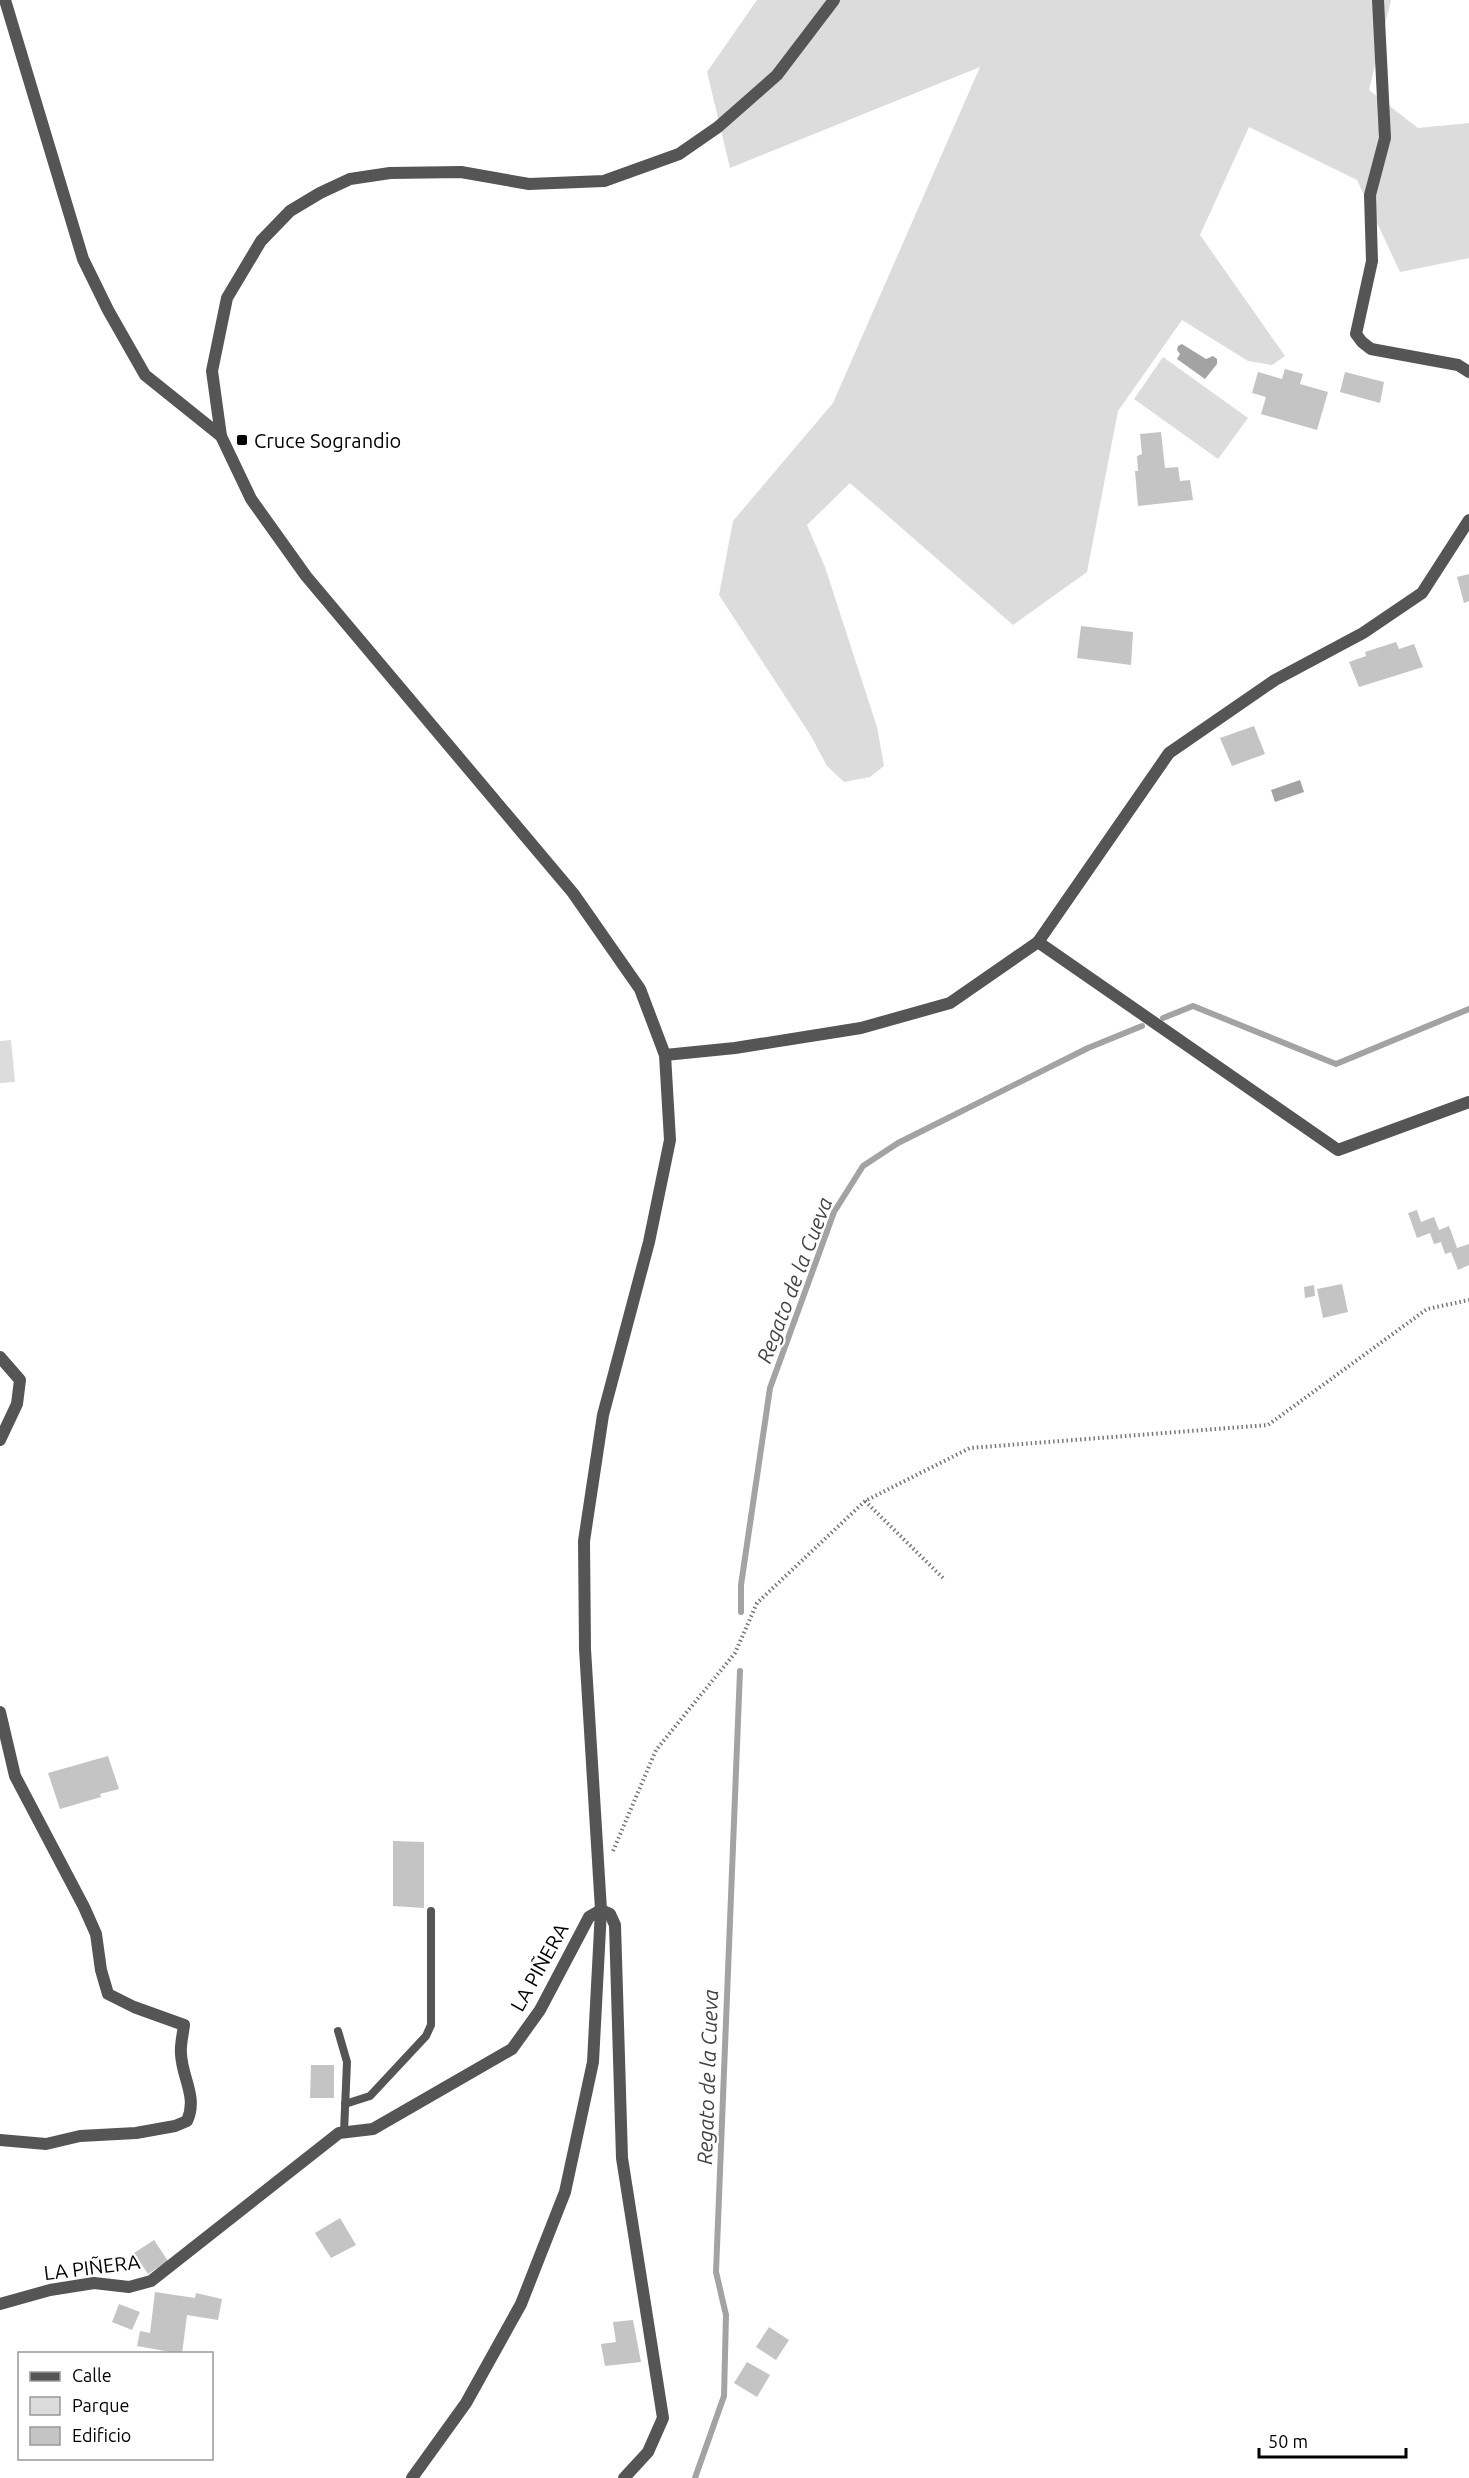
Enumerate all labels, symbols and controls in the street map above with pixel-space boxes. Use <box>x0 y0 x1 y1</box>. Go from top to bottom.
place label: Cruce Sograndio <box>254 429 401 452</box>
marker: Cruce Sograndio <box>235 433 249 447</box>
water label: Regato de la Cueva <box>751 1194 837 1366</box>
street label: LA PIÑERA <box>505 1919 573 2015</box>
water label: Regato de la Cueva <box>692 1989 722 2165</box>
street label: LA PIÑERA <box>42 2250 142 2284</box>
legend <box>18 2352 213 2460</box>
text: Calle <box>72 2365 112 2385</box>
text: Parque <box>72 2395 129 2415</box>
scale bar <box>1259 2421 1406 2459</box>
text: Edificio <box>72 2425 131 2445</box>
text: 50 m <box>1268 2431 1308 2451</box>

